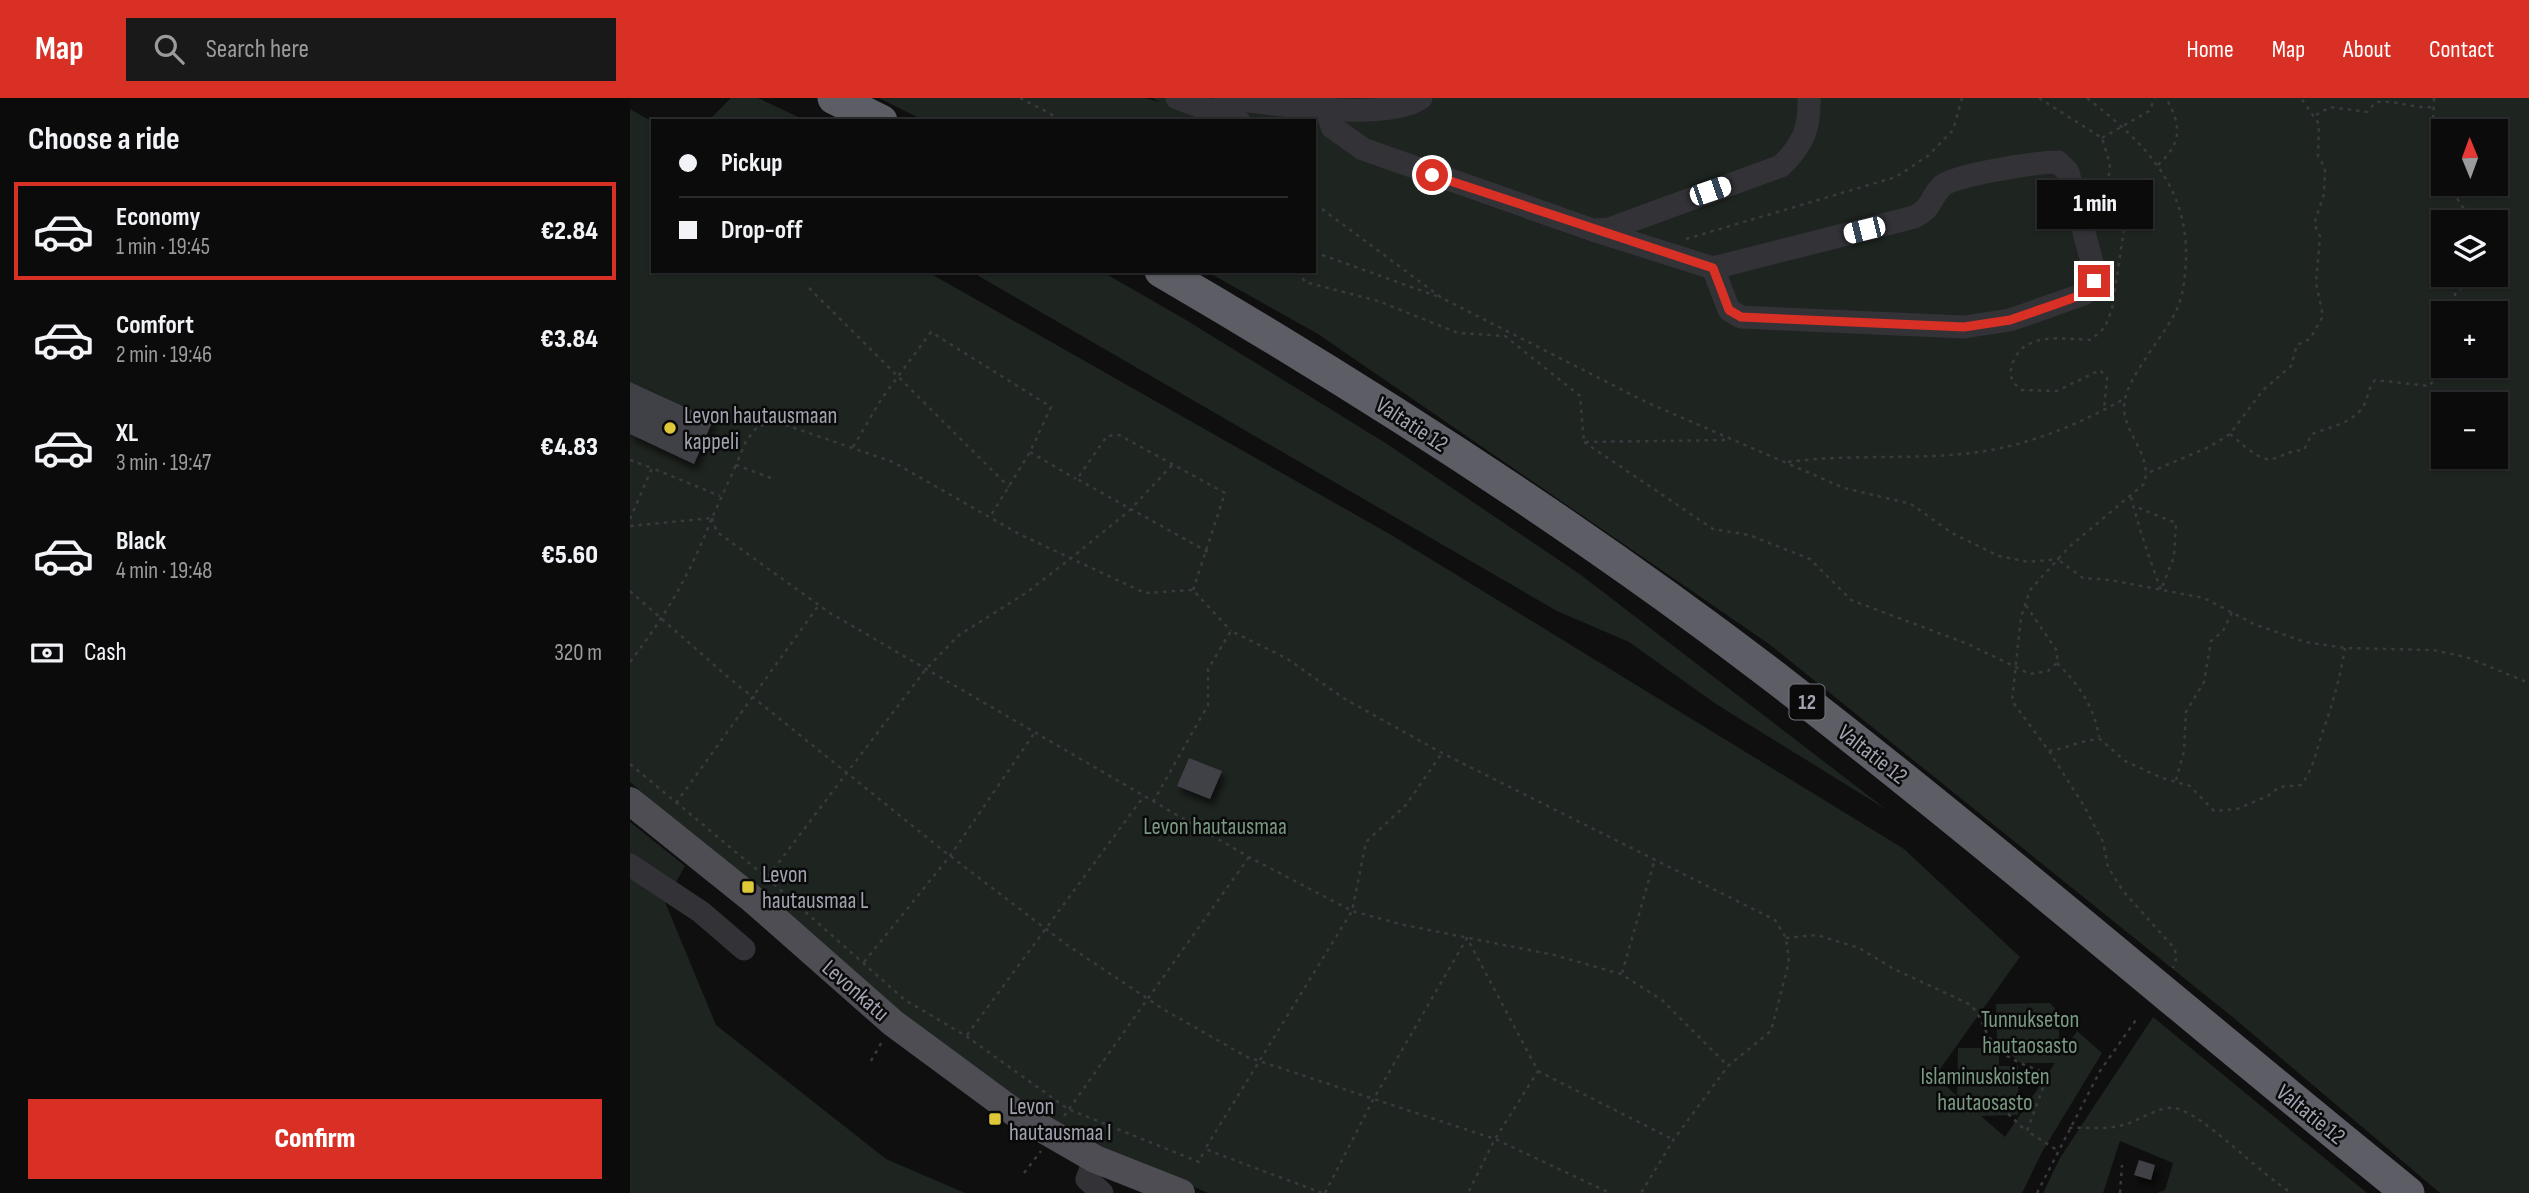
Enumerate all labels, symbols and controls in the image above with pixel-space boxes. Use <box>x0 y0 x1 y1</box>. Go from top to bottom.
search box <box>126 18 616 81</box>
text: Map <box>35 29 84 69</box>
icon: search <box>150 30 188 68</box>
text: Search here <box>206 34 309 65</box>
text: Home <box>2186 35 2234 64</box>
text: Map <box>2272 35 2305 64</box>
text: About <box>2343 35 2391 64</box>
text: Contact <box>2429 35 2494 64</box>
north arrow <box>2431 119 2508 196</box>
map controls <box>2431 119 2508 469</box>
text: Choose a ride <box>28 120 180 159</box>
text: Pickup <box>721 148 783 179</box>
route start <box>1416 159 1448 191</box>
car <box>1687 174 1734 208</box>
callout: 1 min <box>2036 180 2152 228</box>
text: 1 min <box>2073 190 2117 218</box>
icon: car <box>32 200 95 263</box>
text: Economy <box>116 202 200 233</box>
button: layers <box>2431 210 2508 287</box>
text: Drop-off <box>721 215 802 246</box>
car <box>1842 215 1887 245</box>
text: €2.84 <box>541 216 598 247</box>
text: 1 min · 19:45 <box>116 233 210 261</box>
route end <box>2078 265 2110 297</box>
button: + <box>2431 301 2508 378</box>
icon: car <box>32 308 95 371</box>
text: Comfort <box>116 310 194 341</box>
text: €3.84 <box>540 324 598 355</box>
text: 2 min · 19:46 <box>116 341 212 369</box>
street label: Valtatie 12 <box>1370 391 1453 459</box>
button: − <box>2431 392 2508 469</box>
place label: Levon hautausmaan kappeli <box>684 402 837 456</box>
icon: car <box>32 416 95 479</box>
text: XL <box>116 418 138 449</box>
marker: Levon hautausmaan kappeli <box>662 420 678 436</box>
text: €4.83 <box>540 432 598 463</box>
text: 3 min · 19:47 <box>116 449 211 477</box>
icon: car <box>32 524 95 587</box>
text: Black <box>116 526 166 557</box>
text: €5.60 <box>541 540 598 571</box>
text: 4 min · 19:48 <box>116 557 212 585</box>
icon: cash <box>28 634 66 672</box>
text: Cash <box>84 637 127 668</box>
text: 320 m <box>554 639 602 667</box>
road number: 12 <box>1790 684 1824 720</box>
street label: Valtatie 12 <box>1832 719 1913 791</box>
park label: Levon hautausmaa <box>1143 813 1287 841</box>
place label: Levon hautausmaa L <box>762 861 869 915</box>
marker: Levon hautausmaa L <box>740 879 756 895</box>
street label: Levonkatu <box>816 954 895 1027</box>
park label: Tunnukseton hautaosasto <box>1981 1006 2079 1060</box>
park label: Islaminuskoisten hautaosasto <box>1920 1063 2050 1117</box>
street label: Valtatie 12 <box>2270 1079 2350 1151</box>
place label: Levon hautausmaa I <box>1009 1093 1112 1147</box>
button: Confirm <box>28 1099 602 1179</box>
marker: Levon hautausmaa I <box>987 1111 1003 1127</box>

